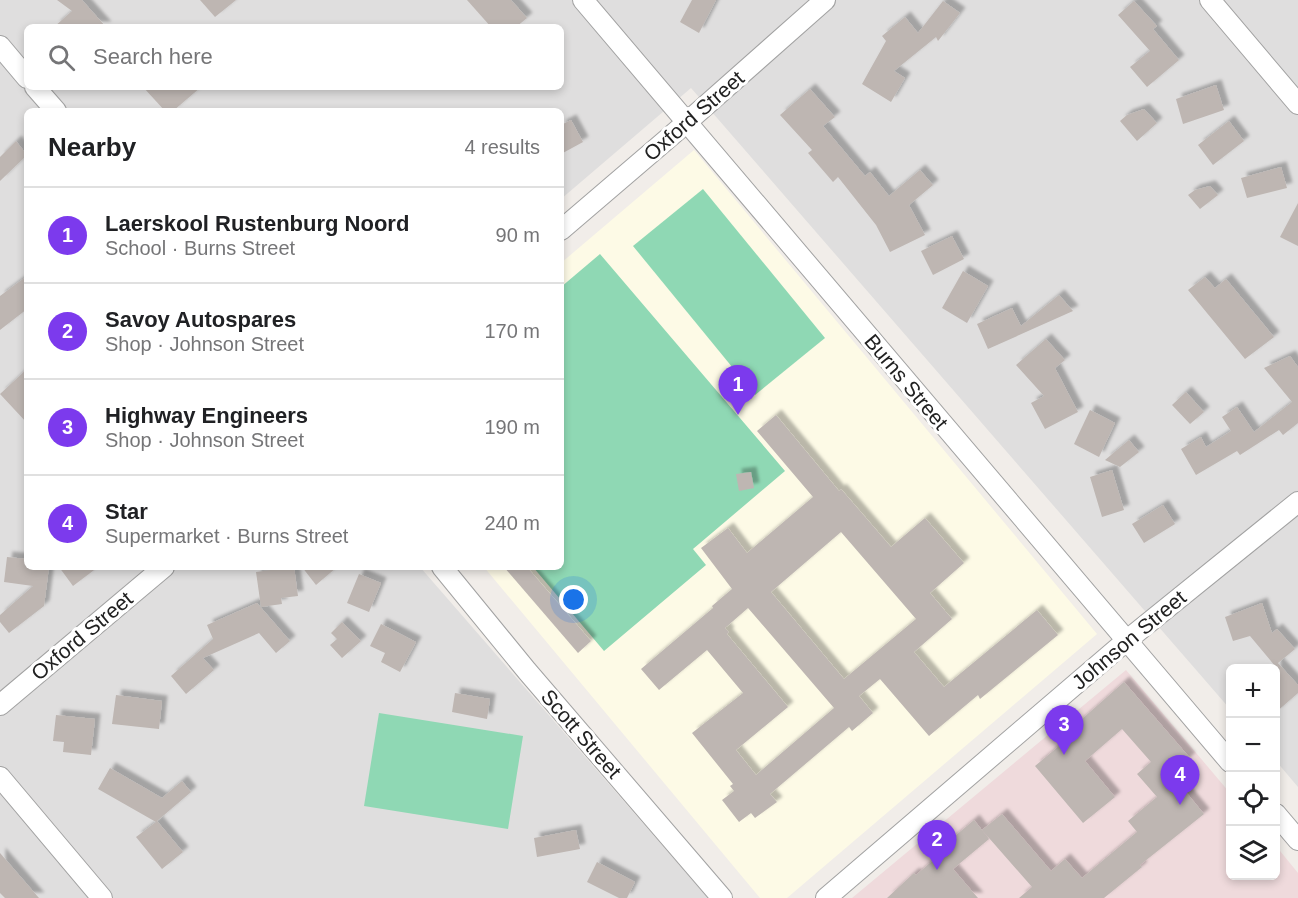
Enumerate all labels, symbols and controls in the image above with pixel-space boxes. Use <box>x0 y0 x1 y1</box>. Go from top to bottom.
search box <box>24 24 564 90</box>
icon: search <box>45 41 78 74</box>
text: Search here <box>93 44 213 69</box>
street label: Oxford Street <box>639 66 748 165</box>
text: Nearby <box>48 132 136 162</box>
text: 4 results <box>464 136 540 158</box>
text: Laerskool Rustenburg Noord <box>105 211 409 236</box>
text: 1 <box>62 224 73 246</box>
text: 90 m <box>496 224 540 246</box>
text: School · Burns Street <box>105 237 295 259</box>
text: Savoy Autospares <box>105 307 296 332</box>
text: 2 <box>62 320 73 342</box>
text: 170 m <box>484 320 540 342</box>
street label: Burns Street <box>860 330 953 434</box>
text: Shop · Johnson Street <box>105 333 304 355</box>
pin: 1 <box>718 366 758 415</box>
text: Highway Engineers <box>105 403 308 428</box>
text: 3 <box>62 416 73 438</box>
text: 190 m <box>484 416 540 438</box>
text: Shop · Johnson Street <box>105 429 304 451</box>
text: Star <box>105 499 148 524</box>
text: 4 <box>62 512 73 534</box>
text: 240 m <box>484 512 540 534</box>
text: Supermarket · Burns Street <box>105 525 348 547</box>
your location <box>559 585 588 614</box>
street label: Johnson Street <box>1067 585 1190 694</box>
street label: Oxford Street <box>26 587 137 685</box>
map controls <box>1226 664 1280 880</box>
button: + <box>1226 664 1280 718</box>
street label: Scott Street <box>537 685 626 783</box>
pin: 3 <box>1044 706 1084 755</box>
button: − <box>1226 718 1280 772</box>
pin: 4 <box>1160 756 1200 805</box>
button: locate <box>1226 772 1280 826</box>
pin: 2 <box>918 820 956 870</box>
button: layers <box>1226 826 1280 880</box>

